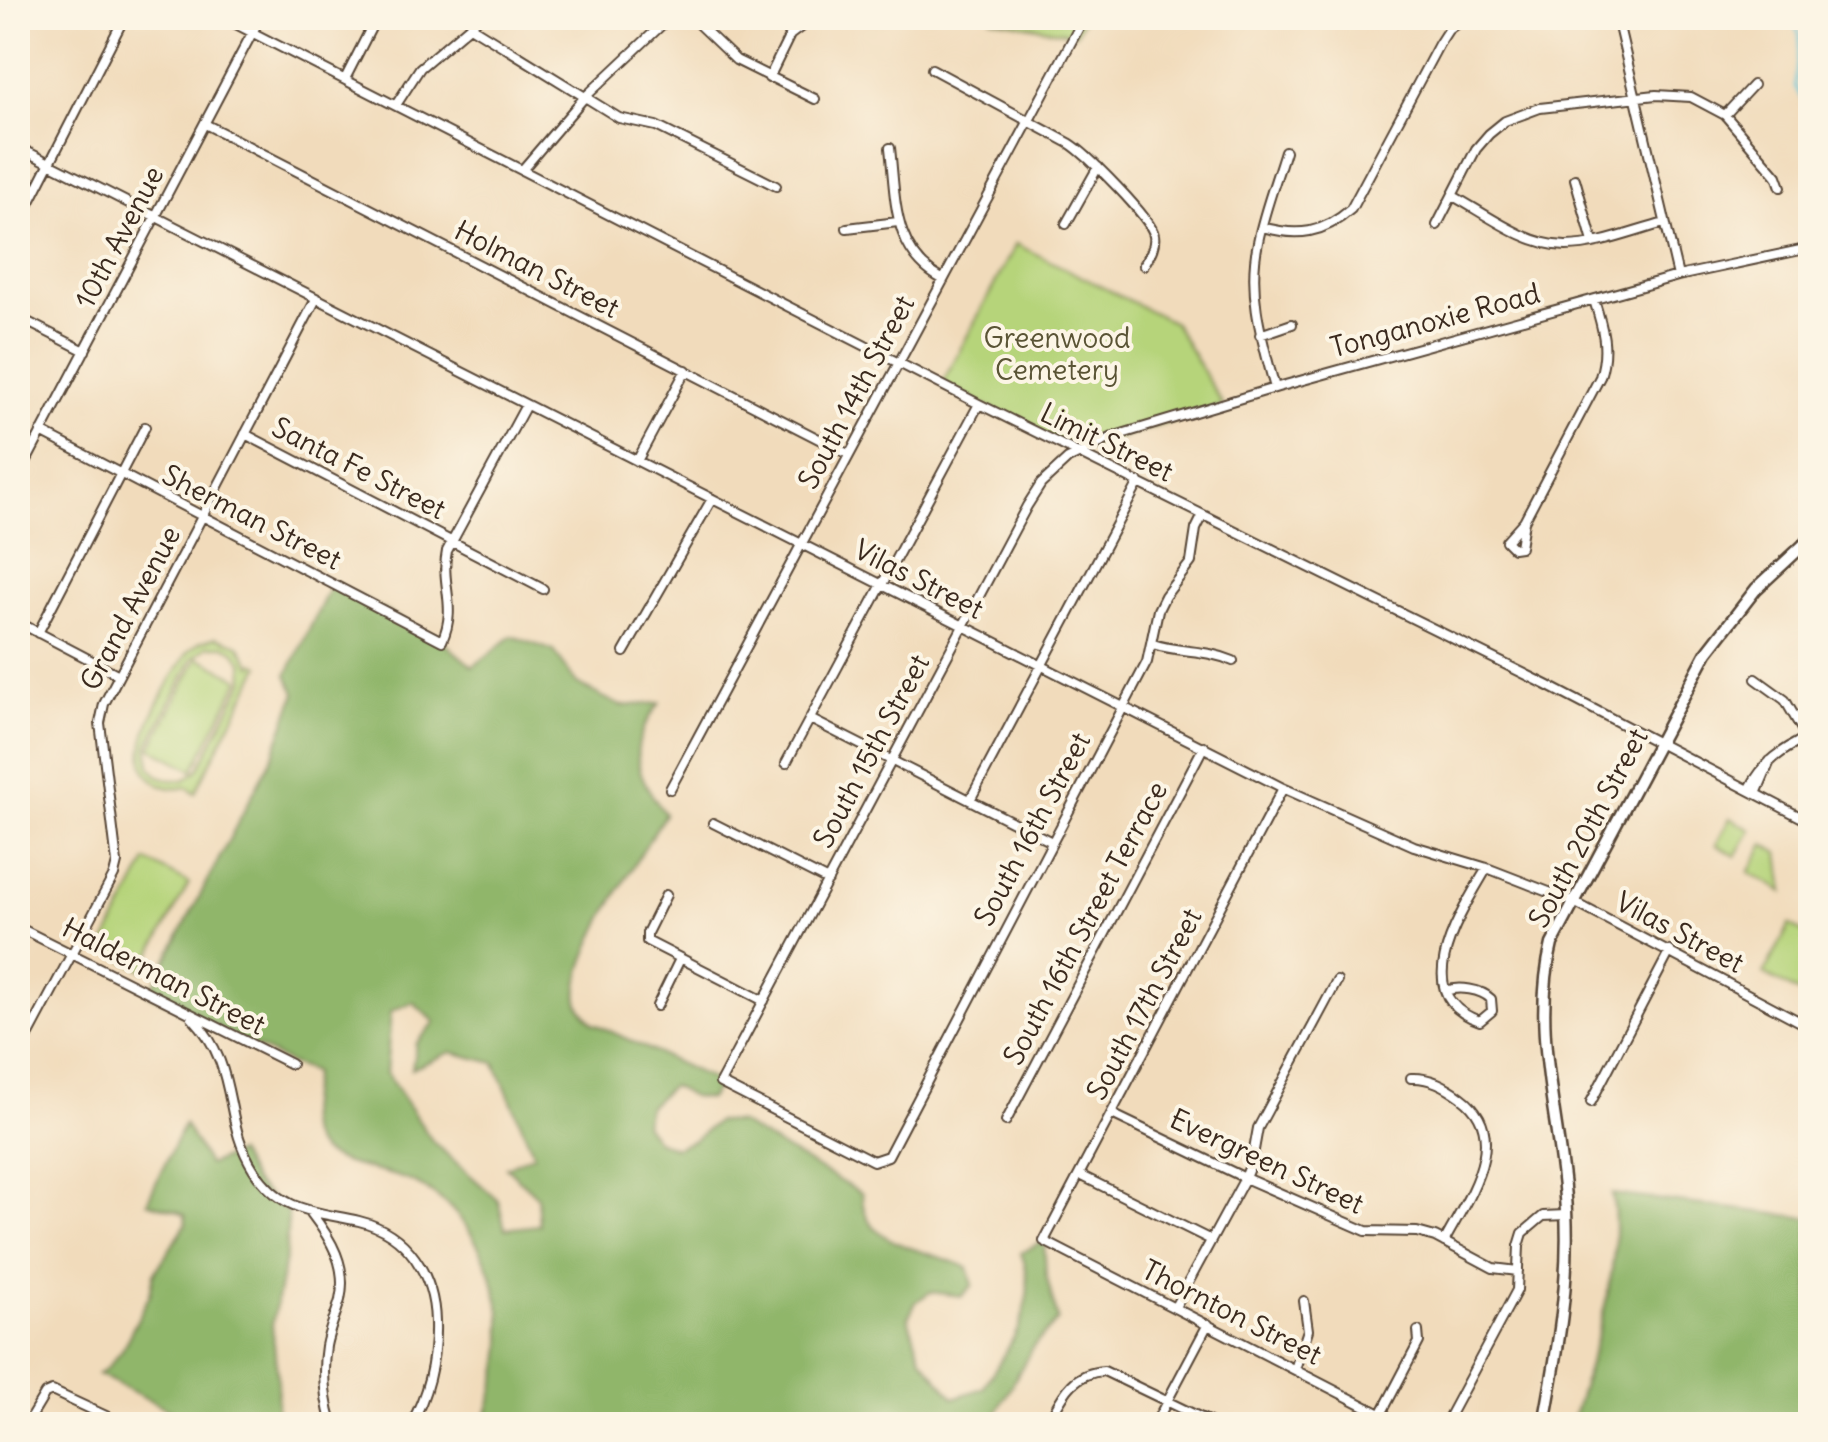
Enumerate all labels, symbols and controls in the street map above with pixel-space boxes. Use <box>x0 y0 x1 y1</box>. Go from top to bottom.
street label: 10th Avenue <box>67 160 171 314</box>
street label: Holman Street <box>449 212 625 326</box>
street label: Tonganoxie Road <box>1326 275 1544 365</box>
street label: South 14th Street <box>790 289 922 495</box>
park label: Greenwood Cemetery <box>984 320 1130 388</box>
street label: Limit Street <box>1035 394 1179 490</box>
street label: Santa Fe Street <box>266 409 452 527</box>
street label: Sherman Street <box>156 456 348 578</box>
street label: Grand Avenue <box>72 520 188 696</box>
street label: Vilas Street <box>848 531 990 627</box>
street label: South 15th Street <box>805 648 937 854</box>
street label: South 20th Street <box>1520 722 1656 934</box>
street label: South 16th Street <box>966 726 1098 932</box>
street label: South 16th Street Terrace <box>995 775 1175 1071</box>
street label: Vilas Street <box>1610 883 1750 981</box>
street label: South 17th Street <box>1078 902 1210 1106</box>
street label: Halderman Street <box>56 909 272 1043</box>
street label: Evergreen Street <box>1164 1100 1370 1222</box>
street label: Thornton Street <box>1136 1251 1328 1373</box>

